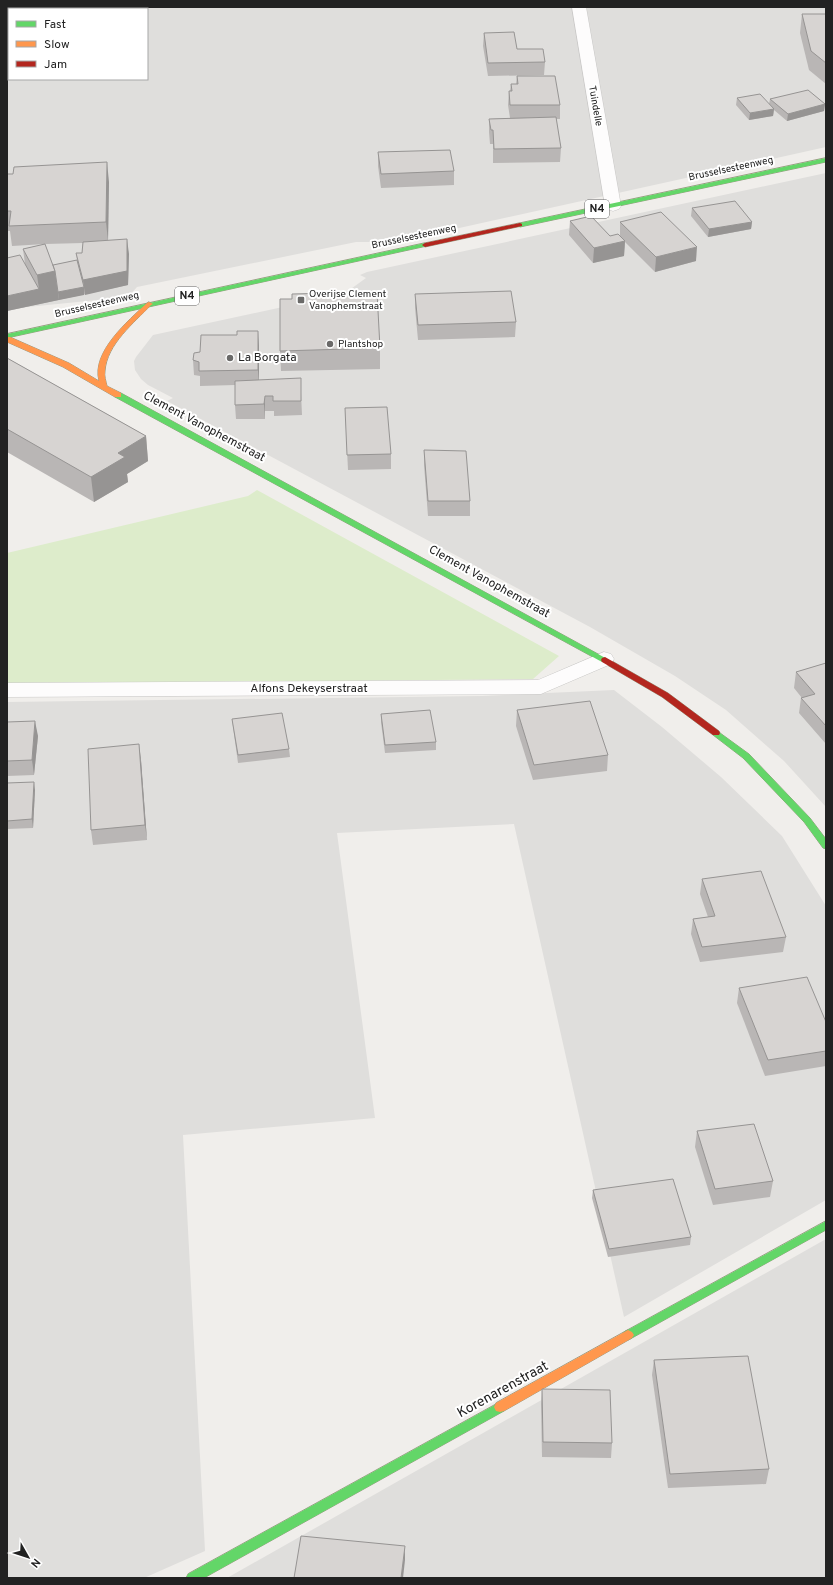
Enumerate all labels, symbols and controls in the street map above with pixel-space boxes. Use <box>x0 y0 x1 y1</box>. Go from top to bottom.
legend <box>8 8 148 80</box>
text: Fast <box>44 17 66 33</box>
text: Slow <box>44 37 70 53</box>
text: Jam <box>44 57 67 73</box>
street label: Tuindelle <box>585 85 605 127</box>
street label: Brusselsesteenweg <box>687 154 775 184</box>
road number: N4 <box>585 200 609 218</box>
street label: Brusselsesteenweg <box>370 222 458 252</box>
road number: N4 <box>175 287 199 305</box>
place label: Overijse Clement Vanophemstraat <box>309 288 386 313</box>
street label: Brusselsesteenweg <box>54 289 140 321</box>
marker: Overijse Clement Vanophemstraat <box>296 295 306 305</box>
place label: Plantshop <box>338 338 383 351</box>
marker: Plantshop <box>325 339 335 349</box>
place label: La Borgata <box>238 350 297 366</box>
marker: La Borgata <box>225 353 235 363</box>
street label: Clement Vanophemstraat <box>140 388 268 466</box>
street label: Clement Vanophemstraat <box>425 542 553 622</box>
street label: Alfons Dekeyserstraat <box>250 681 368 697</box>
street label: Korenarenstraat <box>454 1358 552 1422</box>
north arrow <box>8 1537 48 1577</box>
text: N <box>27 1555 43 1570</box>

